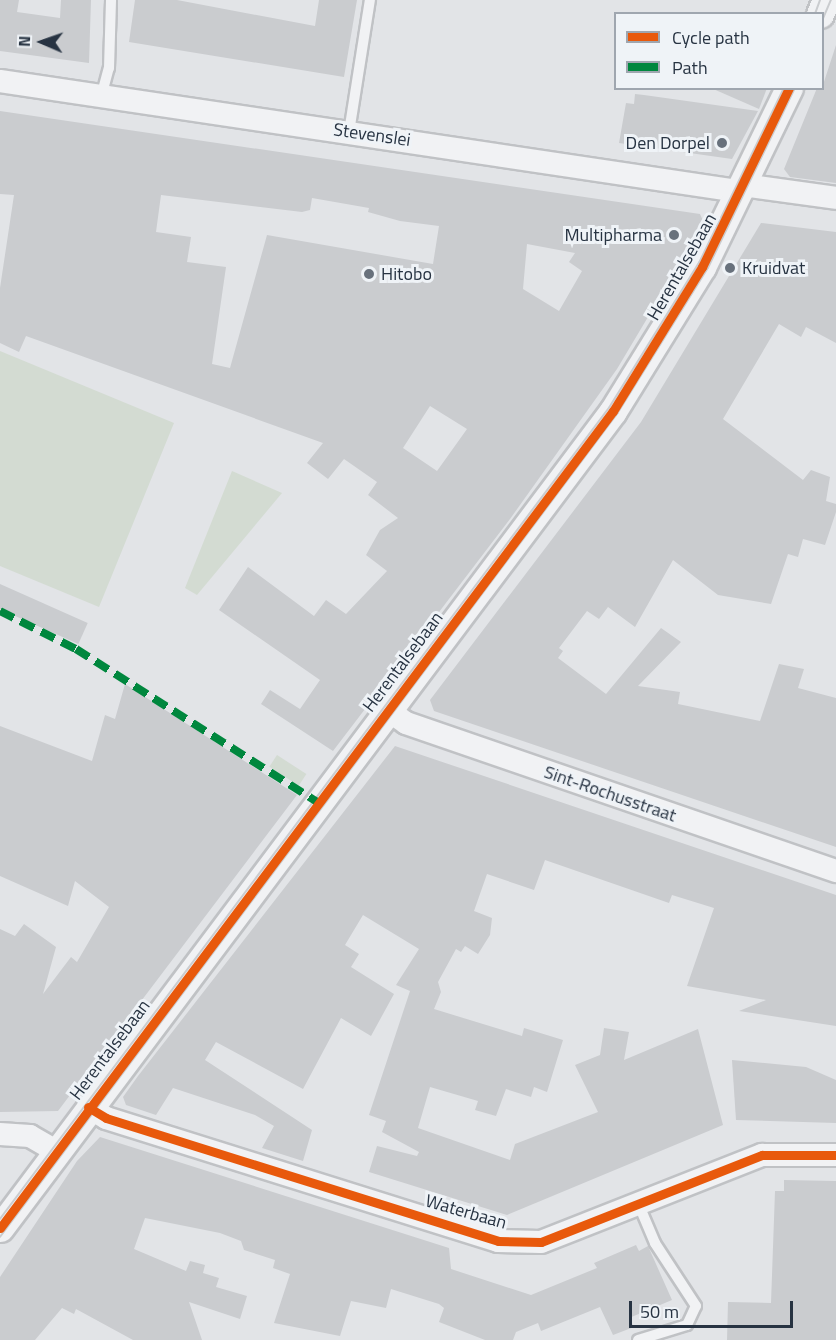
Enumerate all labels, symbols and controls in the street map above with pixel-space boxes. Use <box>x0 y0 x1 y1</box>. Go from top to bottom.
north arrow <box>12 12 72 72</box>
legend <box>614 12 824 90</box>
text: Cycle path <box>672 24 750 51</box>
text: N <box>12 35 36 47</box>
text: Path <box>672 54 708 81</box>
street label: Stevenslei <box>332 119 412 151</box>
place label: Den Dorpel <box>626 132 710 154</box>
marker: Den Dorpel <box>715 136 729 150</box>
street label: Herentalsebaan <box>643 210 721 324</box>
place label: Multipharma <box>564 224 662 246</box>
marker: Multipharma <box>667 228 681 242</box>
place label: Kruidvat <box>742 257 805 279</box>
marker: Kruidvat <box>723 261 737 275</box>
place label: Hitobo <box>381 263 432 285</box>
marker: Hitobo <box>362 267 376 281</box>
street label: Herentalsebaan <box>358 608 448 716</box>
street label: Sint-Rochusstraat <box>541 761 679 827</box>
street label: Herentalsebaan <box>65 996 155 1104</box>
street label: Waterbaan <box>423 1190 509 1234</box>
scale bar <box>632 1289 796 1327</box>
text: 50 m <box>640 1298 679 1325</box>

